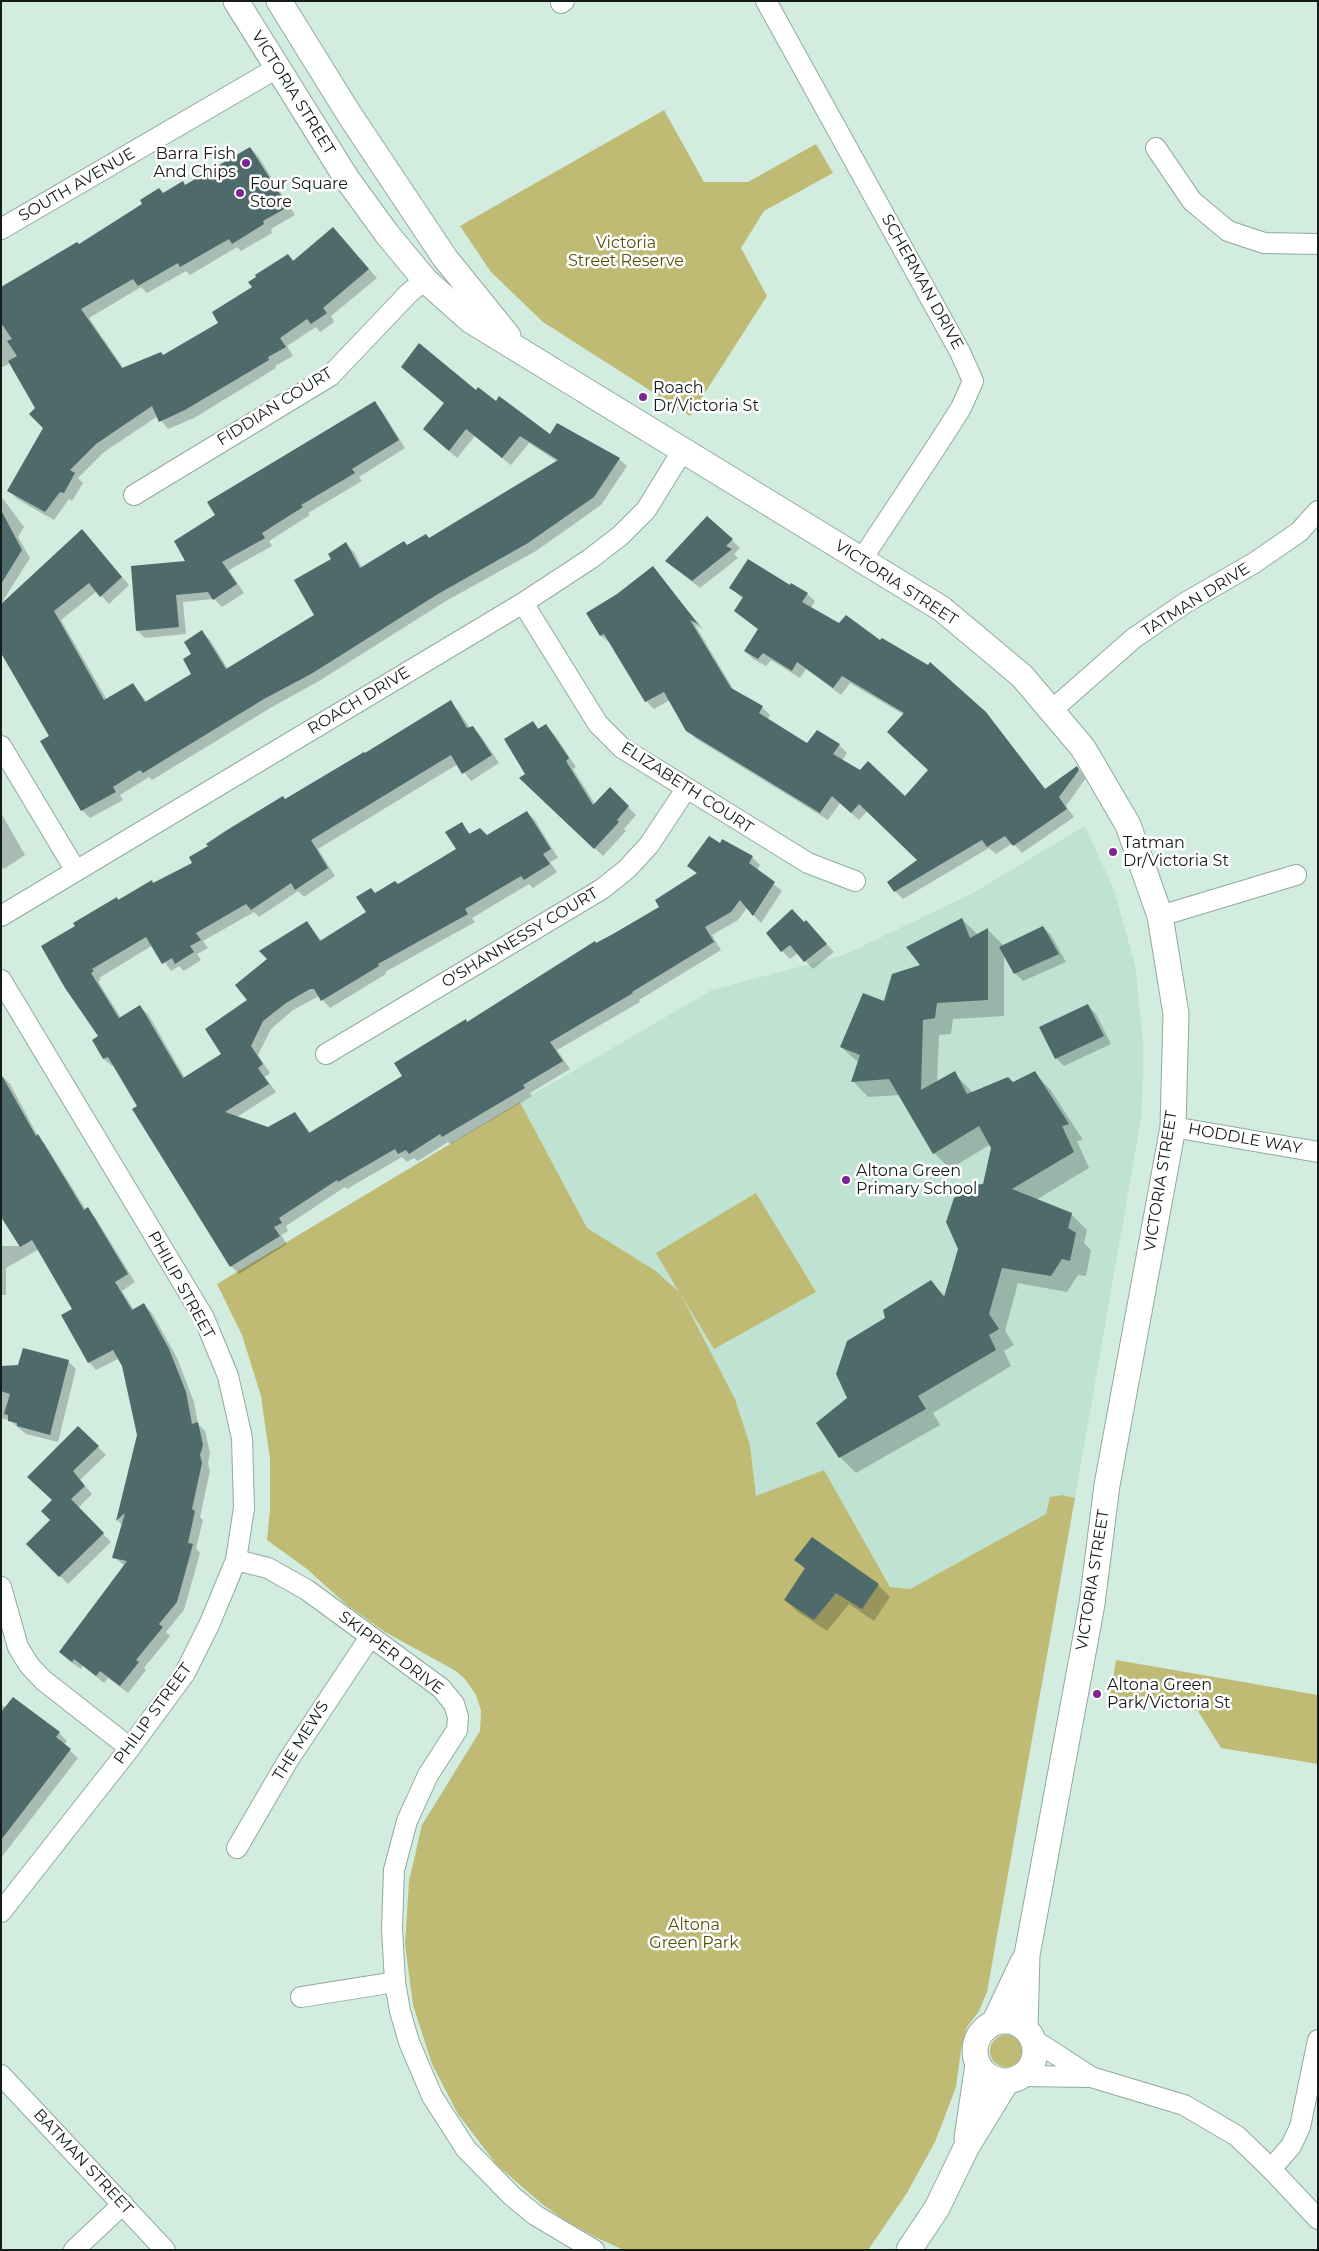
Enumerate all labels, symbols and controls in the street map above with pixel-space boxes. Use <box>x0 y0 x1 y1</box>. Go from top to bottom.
street label: VICTORIA STREET <box>247 28 339 158</box>
street label: SOUTH AVENUE <box>15 144 139 226</box>
place label: Barra Fish And Chips <box>154 144 236 182</box>
marker: Barra Fish And Chips <box>240 157 252 169</box>
place label: Four Square Store <box>250 174 348 212</box>
marker: Four Square Store <box>234 187 246 199</box>
street label: SCHERMAN DRIVE <box>877 211 967 353</box>
park label: Victoria Street Reserve <box>568 233 684 271</box>
street label: FIDDIAN COURT <box>214 364 336 450</box>
place label: Roach Dr/Victoria St <box>653 378 759 416</box>
marker: Roach Dr/Victoria St <box>637 391 649 403</box>
street label: VICTORIA STREET <box>831 536 961 630</box>
street label: TATMAN DRIVE <box>1138 559 1254 641</box>
street label: ROACH DRIVE <box>304 663 414 739</box>
street label: ELIZABETH COURT <box>617 738 757 838</box>
place label: Tatman Dr/Victoria St <box>1123 833 1229 871</box>
marker: Tatman Dr/Victoria St <box>1107 846 1119 858</box>
street label: O'SHANNESSY COURT <box>438 884 602 992</box>
street label: VICTORIA STREET <box>1140 1109 1182 1253</box>
street label: HODDLE WAY <box>1187 1120 1303 1158</box>
place label: Altona Green Primary School <box>856 1161 977 1199</box>
marker: Altona Green Primary School <box>840 1174 852 1186</box>
street label: PHILIP STREET <box>143 1228 219 1342</box>
street label: VICTORIA STREET <box>1072 1508 1114 1652</box>
street label: SKIPPER DRIVE <box>335 1607 447 1699</box>
street label: PHILIP STREET <box>110 1660 196 1768</box>
place label: Altona Green Park/Victoria St <box>1107 1675 1230 1713</box>
marker: Altona Green Park/Victoria St <box>1091 1688 1103 1700</box>
street label: THE MEWS <box>269 1698 333 1784</box>
park label: Altona Green Park <box>649 1915 739 1953</box>
street label: BATMAN STREET <box>29 2105 137 2219</box>

